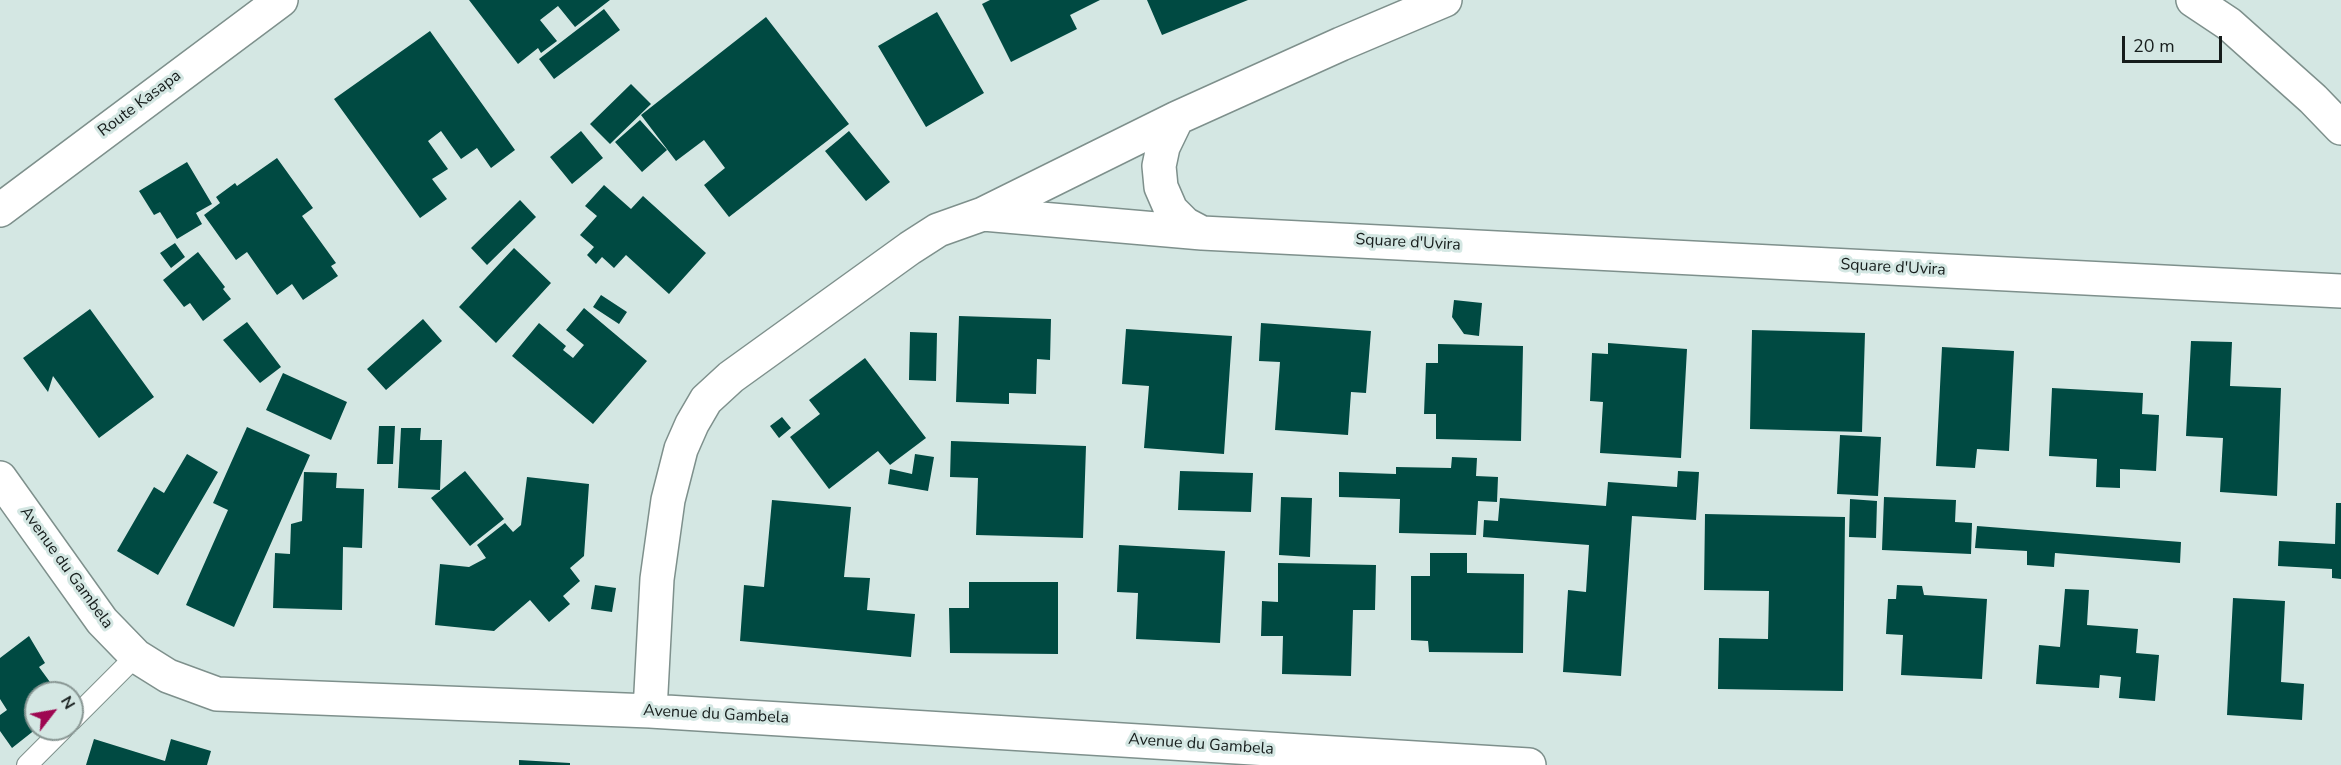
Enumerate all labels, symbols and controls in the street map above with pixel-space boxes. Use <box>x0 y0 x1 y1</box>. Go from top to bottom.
scale bar <box>2125 24 2226 62</box>
text: 20 m <box>2133 34 2175 58</box>
street label: Route Kasapa <box>95 67 185 141</box>
street label: Square d'Uvira <box>1355 231 1461 255</box>
street label: Square d'Uvira <box>1840 256 1946 280</box>
street label: Avenue du Gambela <box>15 503 117 633</box>
north arrow <box>24 681 84 741</box>
text: N <box>55 692 80 714</box>
street label: Avenue du Gambela <box>643 702 789 728</box>
street label: Avenue du Gambela <box>1128 730 1274 760</box>

